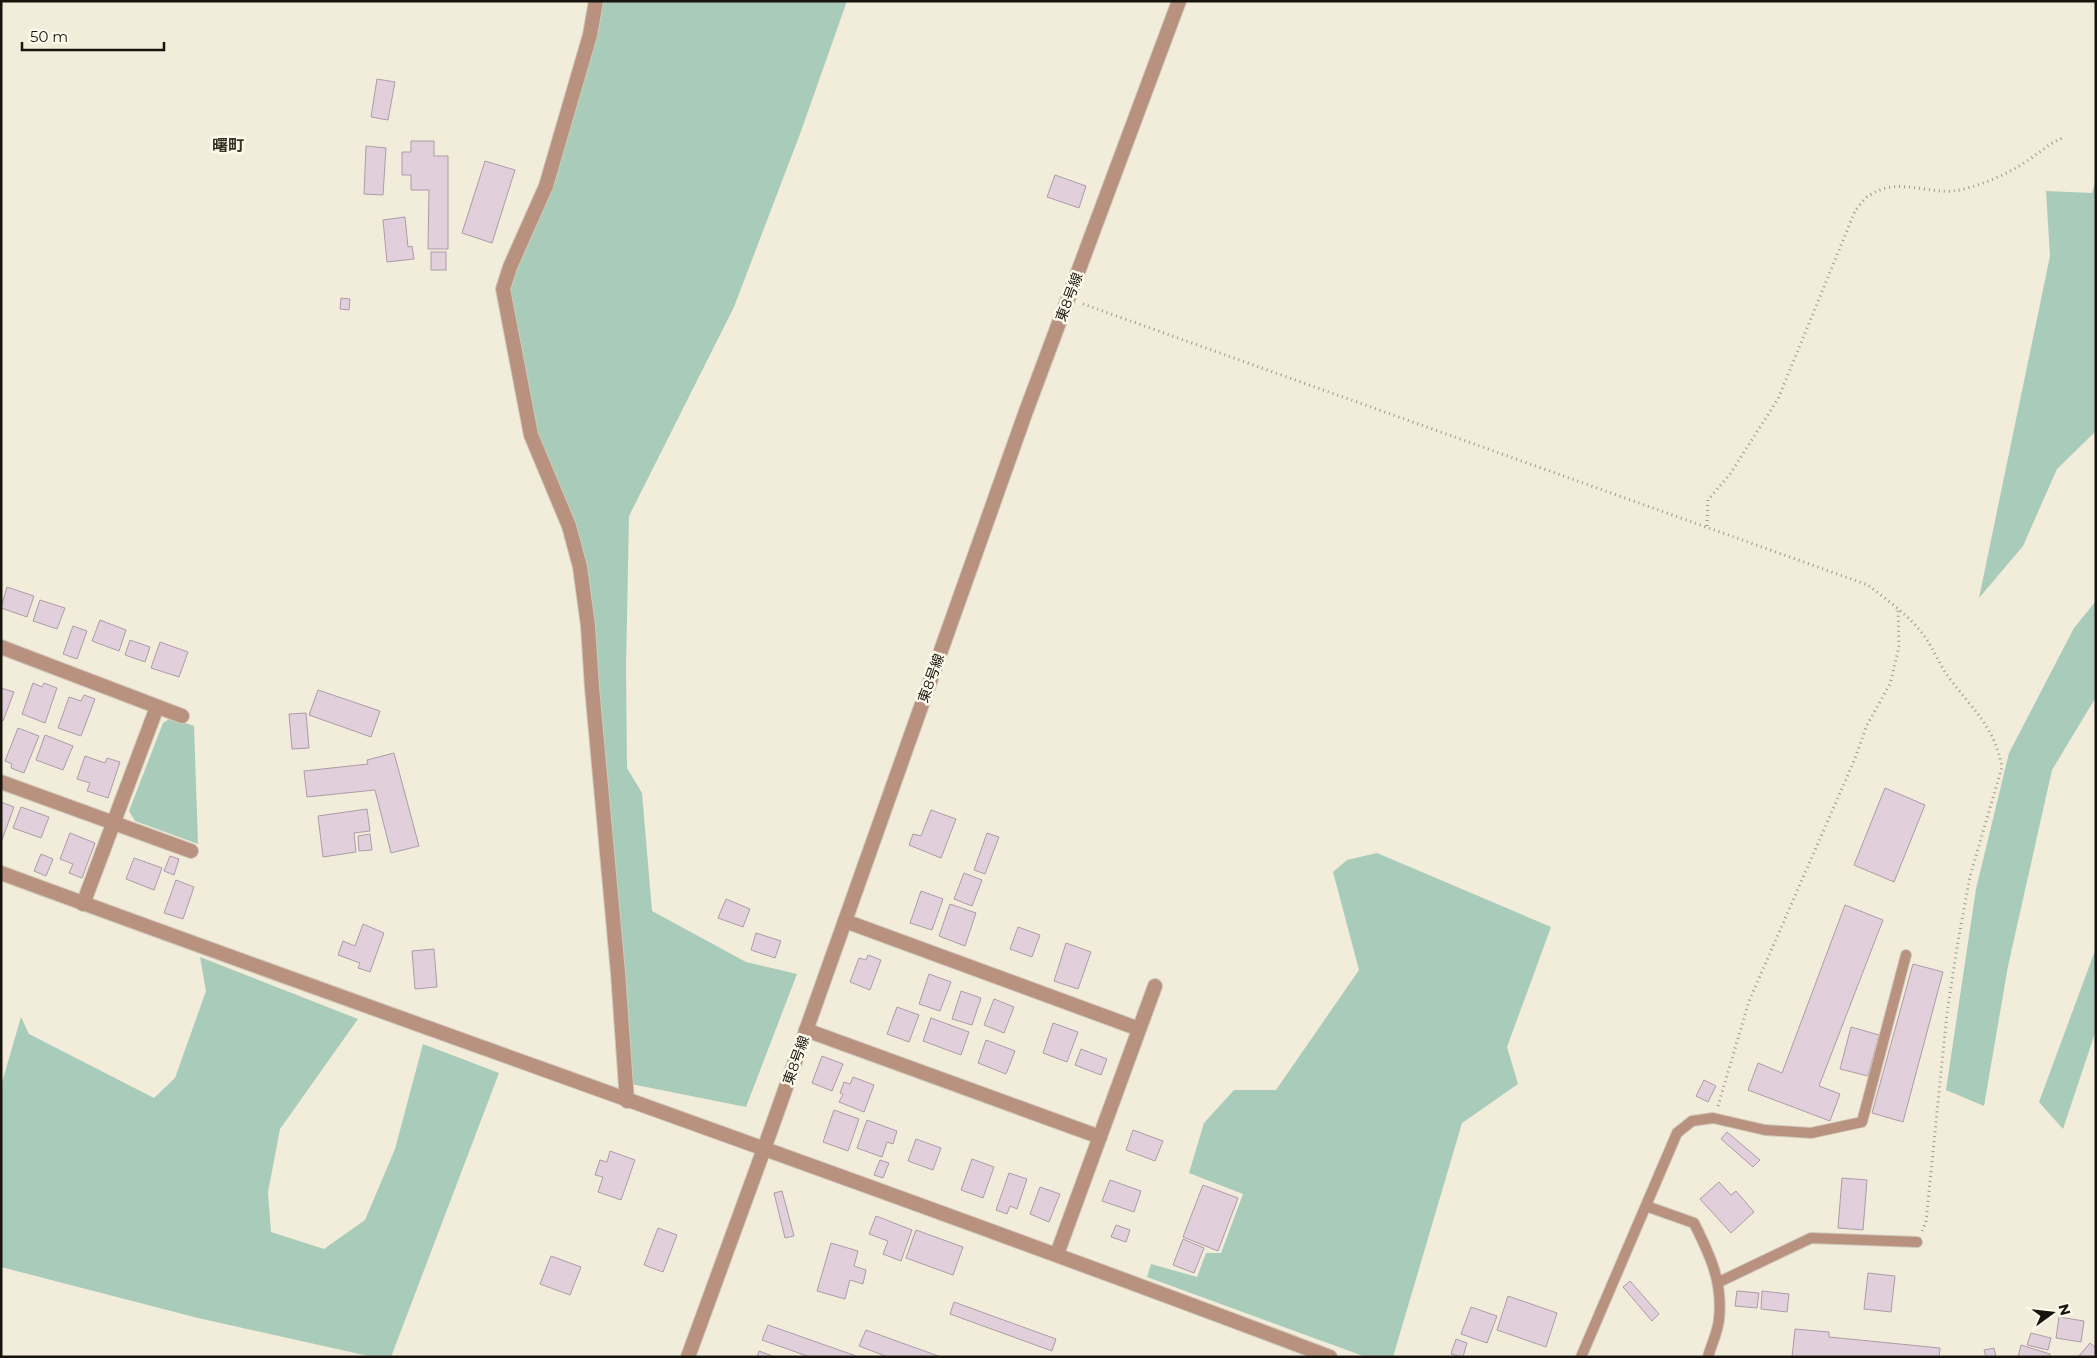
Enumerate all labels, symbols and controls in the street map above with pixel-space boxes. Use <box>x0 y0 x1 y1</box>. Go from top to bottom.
scale bar <box>22 20 165 52</box>
text: 50 m <box>30 27 68 46</box>
district label: 曙町 <box>212 136 244 155</box>
street label: 東8号線 <box>1051 270 1087 324</box>
street label: 東8号線 <box>914 651 948 705</box>
street label: 東8号線 <box>779 1033 813 1087</box>
north arrow <box>2027 1288 2077 1338</box>
text: N <box>2054 1302 2075 1317</box>

